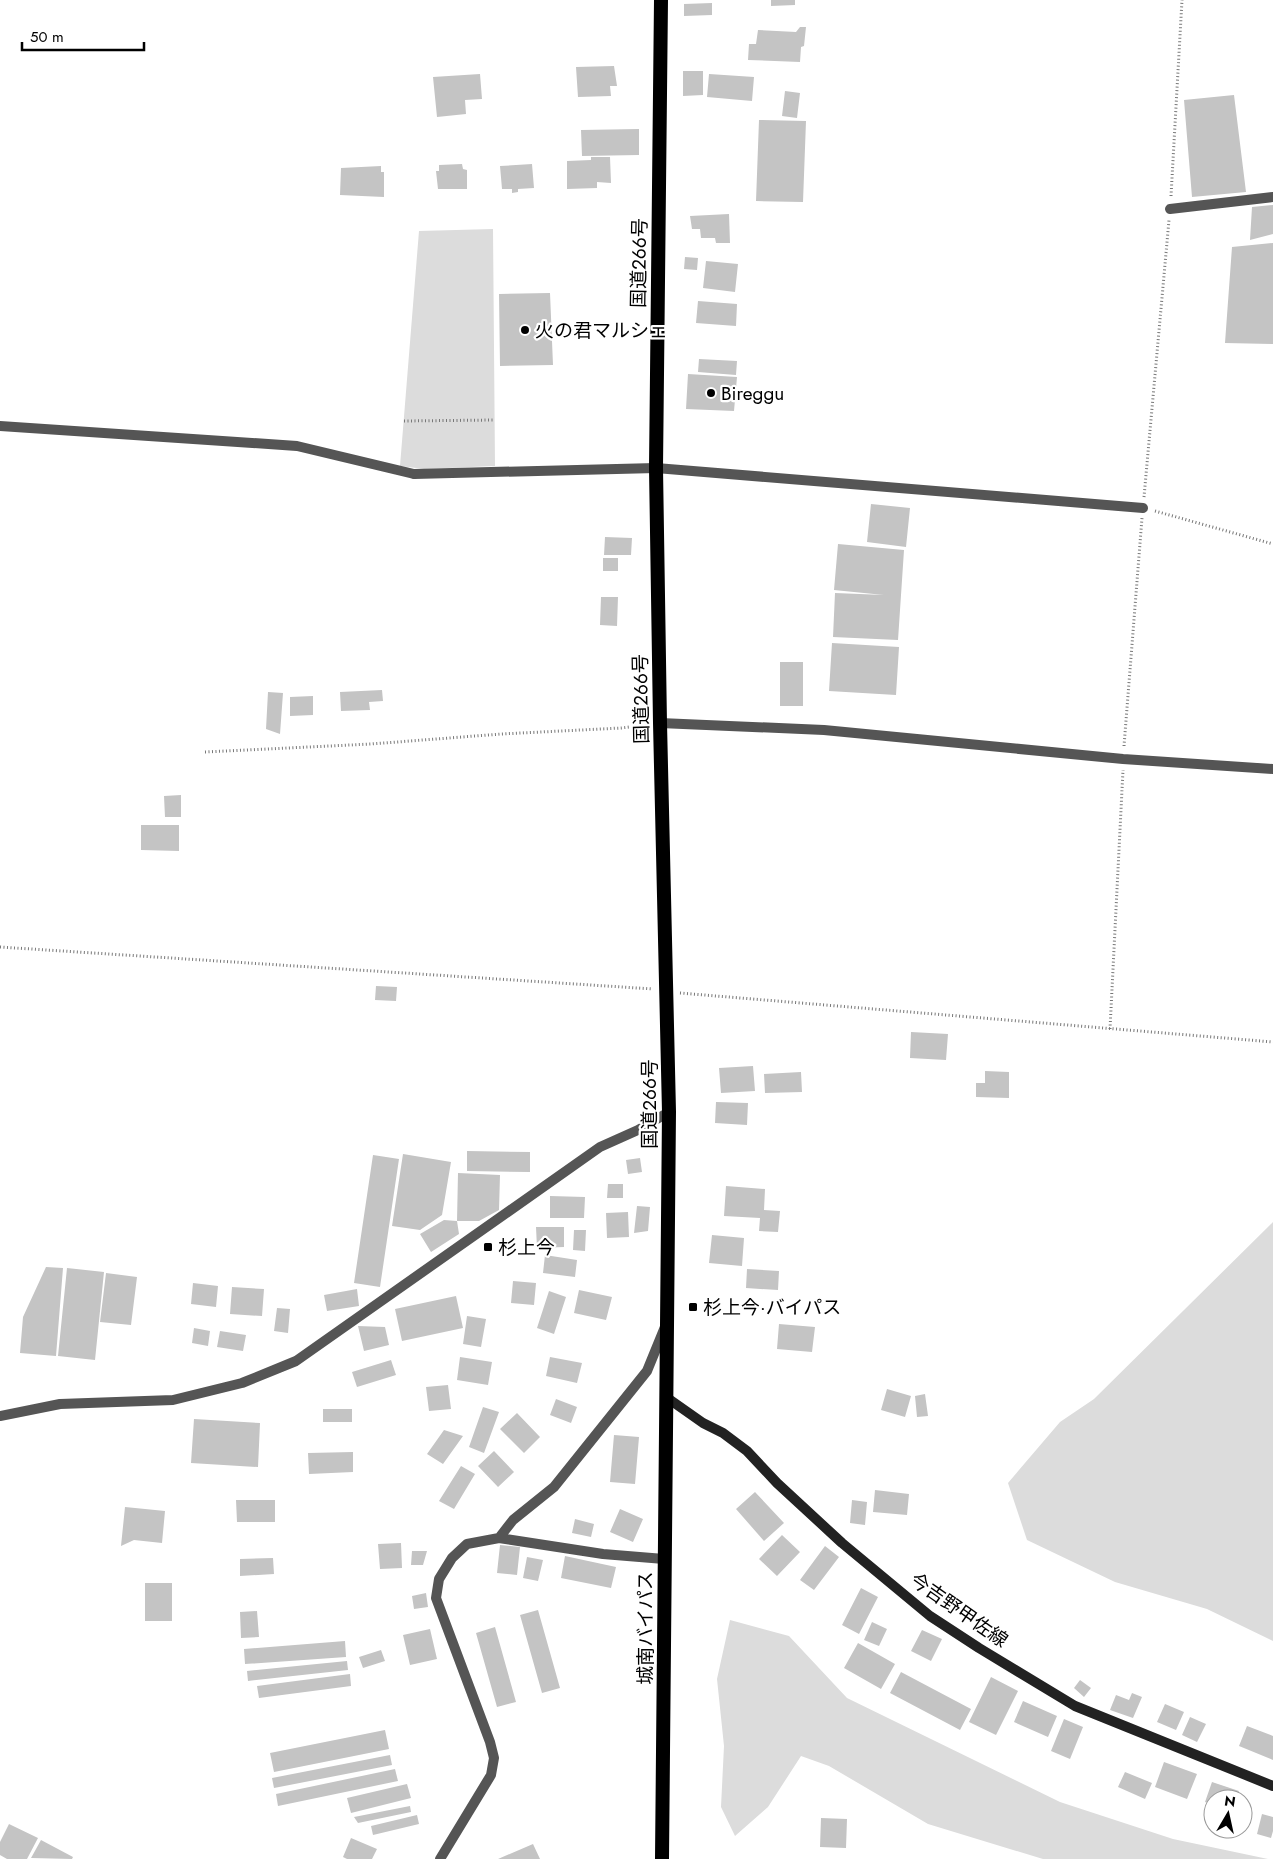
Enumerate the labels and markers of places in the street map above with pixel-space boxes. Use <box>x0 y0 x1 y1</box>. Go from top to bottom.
place label: 火の君マルシェ <box>535 317 668 344</box>
marker: 火の君マルシェ <box>519 324 531 336</box>
place label: Bireggu <box>721 380 784 407</box>
marker: Bireggu <box>705 387 717 399</box>
place label: 杉上今 <box>498 1234 555 1261</box>
marker: 杉上今 <box>482 1241 494 1253</box>
place label: 杉上今·バイパス <box>703 1294 841 1321</box>
marker: 杉上今·バイパス <box>687 1301 699 1313</box>

